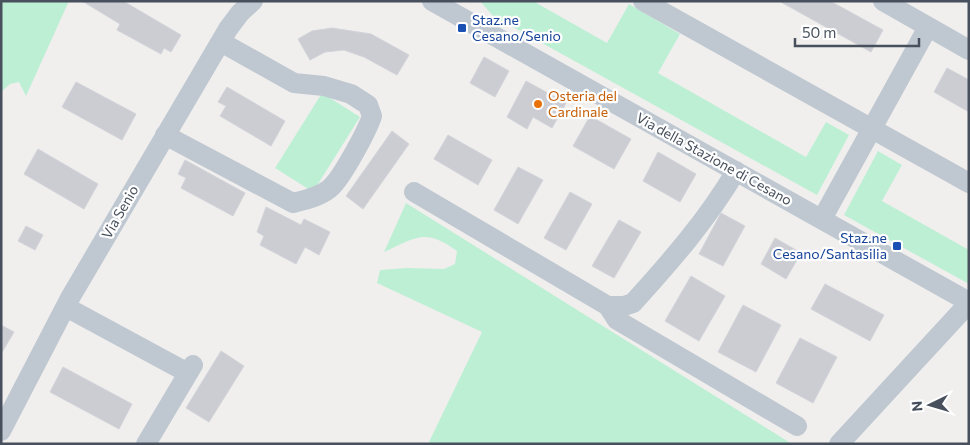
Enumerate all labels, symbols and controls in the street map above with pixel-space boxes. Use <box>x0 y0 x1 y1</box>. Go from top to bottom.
place label: Staz.ne Cesano/Senio <box>472 11 561 44</box>
scale bar <box>795 15 919 47</box>
marker: Staz.ne Cesano/Senio <box>456 22 468 34</box>
text: 50 m <box>802 23 836 41</box>
place label: Osteria del Cardinale <box>548 87 617 120</box>
marker: Osteria del Cardinale <box>532 98 544 110</box>
street label: Via della Stazione di Cesano <box>633 109 795 209</box>
street label: Via Senio <box>98 182 142 241</box>
place label: Staz.ne Cesano/Santasilia <box>773 229 887 262</box>
marker: Staz.ne Cesano/Santasilia <box>891 240 903 252</box>
north arrow <box>905 380 955 430</box>
text: N <box>908 400 925 412</box>

